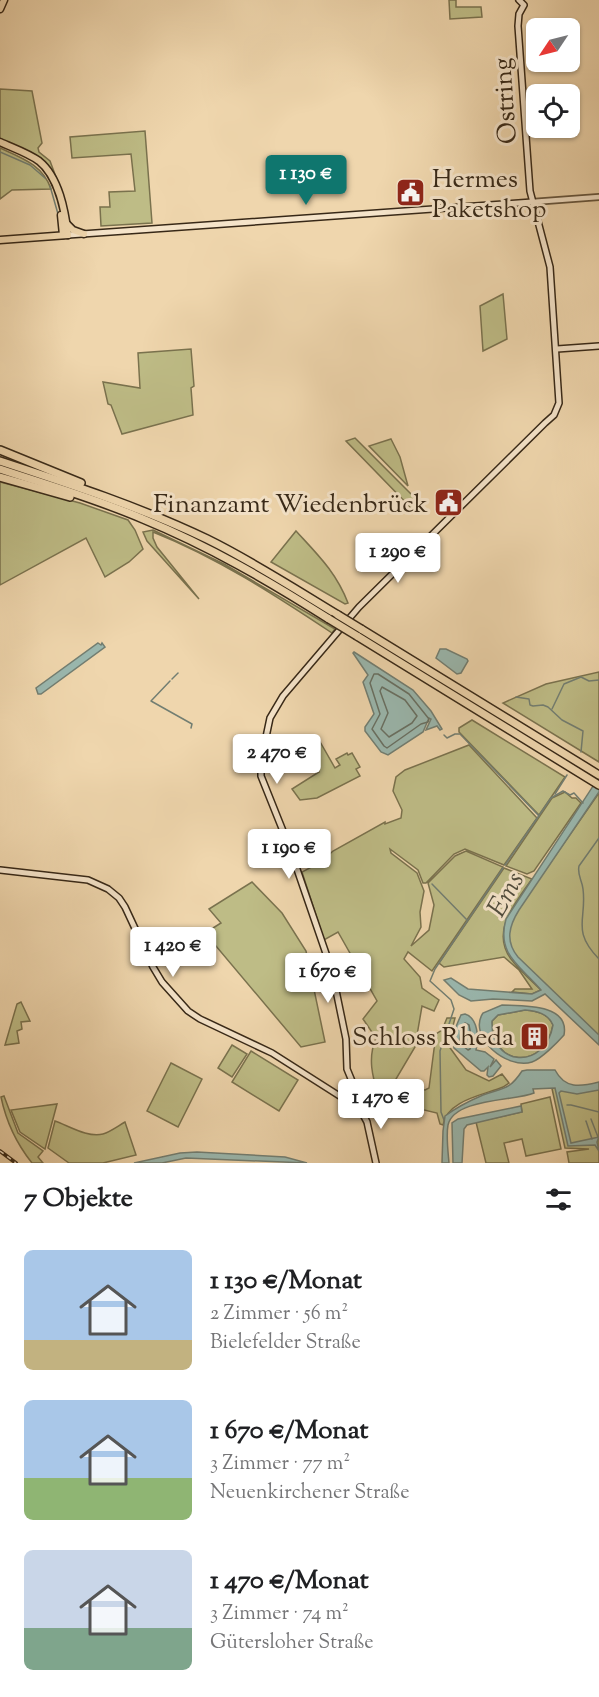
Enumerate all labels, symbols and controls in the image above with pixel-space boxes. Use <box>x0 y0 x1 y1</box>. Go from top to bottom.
north arrow <box>526 18 580 72</box>
map controls <box>526 18 580 138</box>
street label: Ostring <box>485 57 528 145</box>
button: locate <box>526 84 580 138</box>
pin: 1 130 € <box>251 155 361 206</box>
text: 1 130 € <box>280 160 332 189</box>
place label: Hermes Paketshop <box>432 162 546 229</box>
public building icon: Hermes Paketshop <box>395 177 427 209</box>
place label: Finanzamt Wiedenbrück <box>153 487 428 524</box>
public building icon: Finanzamt Wiedenbrück <box>433 487 465 519</box>
pin: 1 290 € <box>343 533 453 584</box>
text: 1 290 € <box>369 538 427 567</box>
pin: 2 470 € <box>222 734 332 785</box>
text: 2 470 € <box>247 739 307 768</box>
pin: 1 190 € <box>234 829 344 880</box>
text: 1 190 € <box>262 834 316 863</box>
water label: Ems <box>479 865 536 925</box>
pin: 1 420 € <box>118 927 228 978</box>
text: 1 420 € <box>144 932 202 961</box>
pin: 1 670 € <box>273 953 383 1004</box>
text: 1 670 € <box>299 958 357 987</box>
place label: Schloss Rheda <box>352 1020 514 1057</box>
building icon: Schloss Rheda <box>519 1020 551 1052</box>
pin: 1 470 € <box>326 1079 436 1130</box>
text: 1 470 € <box>352 1084 410 1113</box>
text: 7 Objekte <box>24 1181 133 1218</box>
icon: filters <box>542 1183 575 1216</box>
text: 1 130 €/Monat <box>210 1263 362 1300</box>
icon: home <box>72 1274 144 1346</box>
text: 2 Zimmer · 56 m² <box>210 1300 348 1329</box>
text: Bielefelder Straße <box>210 1329 361 1358</box>
text: 1 670 €/Monat <box>210 1413 368 1450</box>
icon: home <box>72 1424 144 1496</box>
text: 3 Zimmer · 77 m² <box>210 1450 350 1479</box>
text: Neuenkirchener Straße <box>210 1479 409 1508</box>
text: 1 470 €/Monat <box>210 1563 369 1600</box>
icon: home <box>72 1574 144 1646</box>
text: 3 Zimmer · 74 m² <box>210 1600 349 1629</box>
text: Gütersloher Straße <box>210 1629 374 1658</box>

